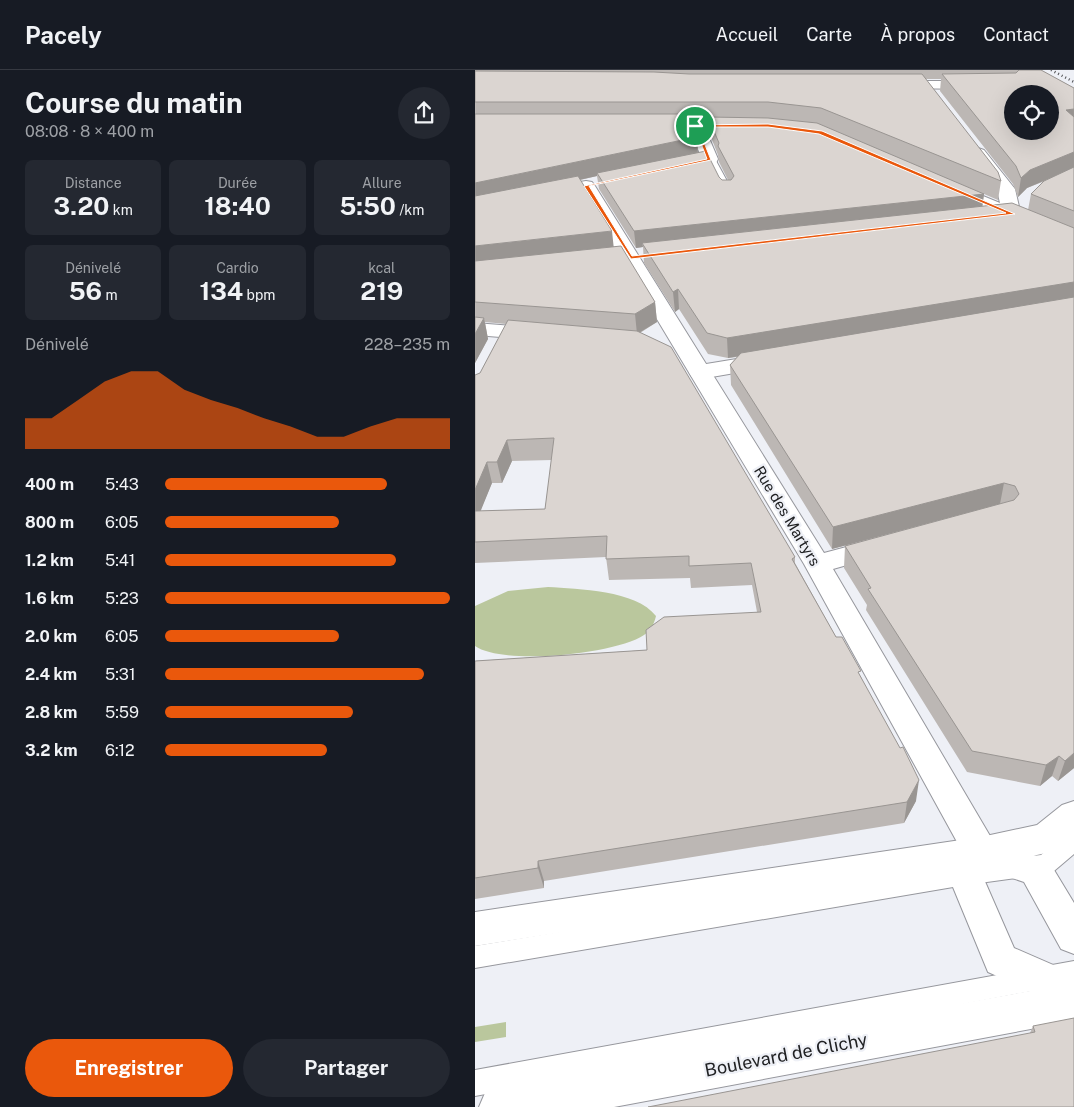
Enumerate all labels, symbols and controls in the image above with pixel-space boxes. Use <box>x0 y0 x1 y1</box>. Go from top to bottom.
text: Pacely <box>25 21 102 49</box>
text: Accueil <box>716 24 778 45</box>
text: Carte <box>806 24 852 45</box>
text: À propos <box>880 24 955 45</box>
text: Contact <box>983 24 1049 45</box>
map controls <box>1004 85 1059 140</box>
button: locate <box>1004 85 1059 140</box>
text: Course du matin <box>25 86 243 119</box>
button: share <box>398 87 450 139</box>
pin <box>674 105 716 147</box>
icon: arrive <box>681 112 709 140</box>
text: 08:08 · 8 × 400 m <box>25 122 154 141</box>
text: Distance <box>65 175 122 191</box>
text: Durée <box>218 175 257 191</box>
text: Allure <box>362 175 402 191</box>
text: 3.20 <box>54 191 109 221</box>
text: 18:40 <box>204 191 271 221</box>
text: 5:50 <box>339 191 396 221</box>
text: km <box>109 202 133 218</box>
text: /km <box>396 202 424 218</box>
text: Dénivelé <box>65 260 121 276</box>
text: Cardio <box>216 260 259 276</box>
text: kcal <box>368 260 395 276</box>
text: 56 <box>69 276 102 306</box>
text: 134 <box>200 276 243 306</box>
text: 219 <box>360 276 403 306</box>
text: m <box>102 287 118 303</box>
text: bpm <box>243 287 275 303</box>
text: Dénivelé <box>25 335 89 354</box>
text: 228–235 m <box>364 335 450 354</box>
street label: Rue des Martyrs <box>751 463 824 569</box>
text: 400 m <box>25 475 74 494</box>
text: 5:43 <box>105 475 139 494</box>
text: 800 m <box>25 513 74 532</box>
text: 6:05 <box>105 513 139 532</box>
text: 1.2 km <box>25 551 74 570</box>
text: 5:41 <box>105 551 135 570</box>
text: 1.6 km <box>25 589 74 608</box>
text: 5:23 <box>105 589 139 608</box>
text: 2.0 km <box>25 627 77 646</box>
text: 6:05 <box>105 627 139 646</box>
text: 2.4 km <box>25 665 77 684</box>
text: 5:31 <box>105 665 135 684</box>
text: 2.8 km <box>25 703 77 722</box>
text: 5:59 <box>105 703 139 722</box>
text: 3.2 km <box>25 741 78 760</box>
text: 6:12 <box>105 741 135 760</box>
street label: Boulevard de Clichy <box>703 1028 869 1081</box>
button: Enregistrer <box>25 1039 233 1097</box>
button: Partager <box>243 1039 450 1097</box>

